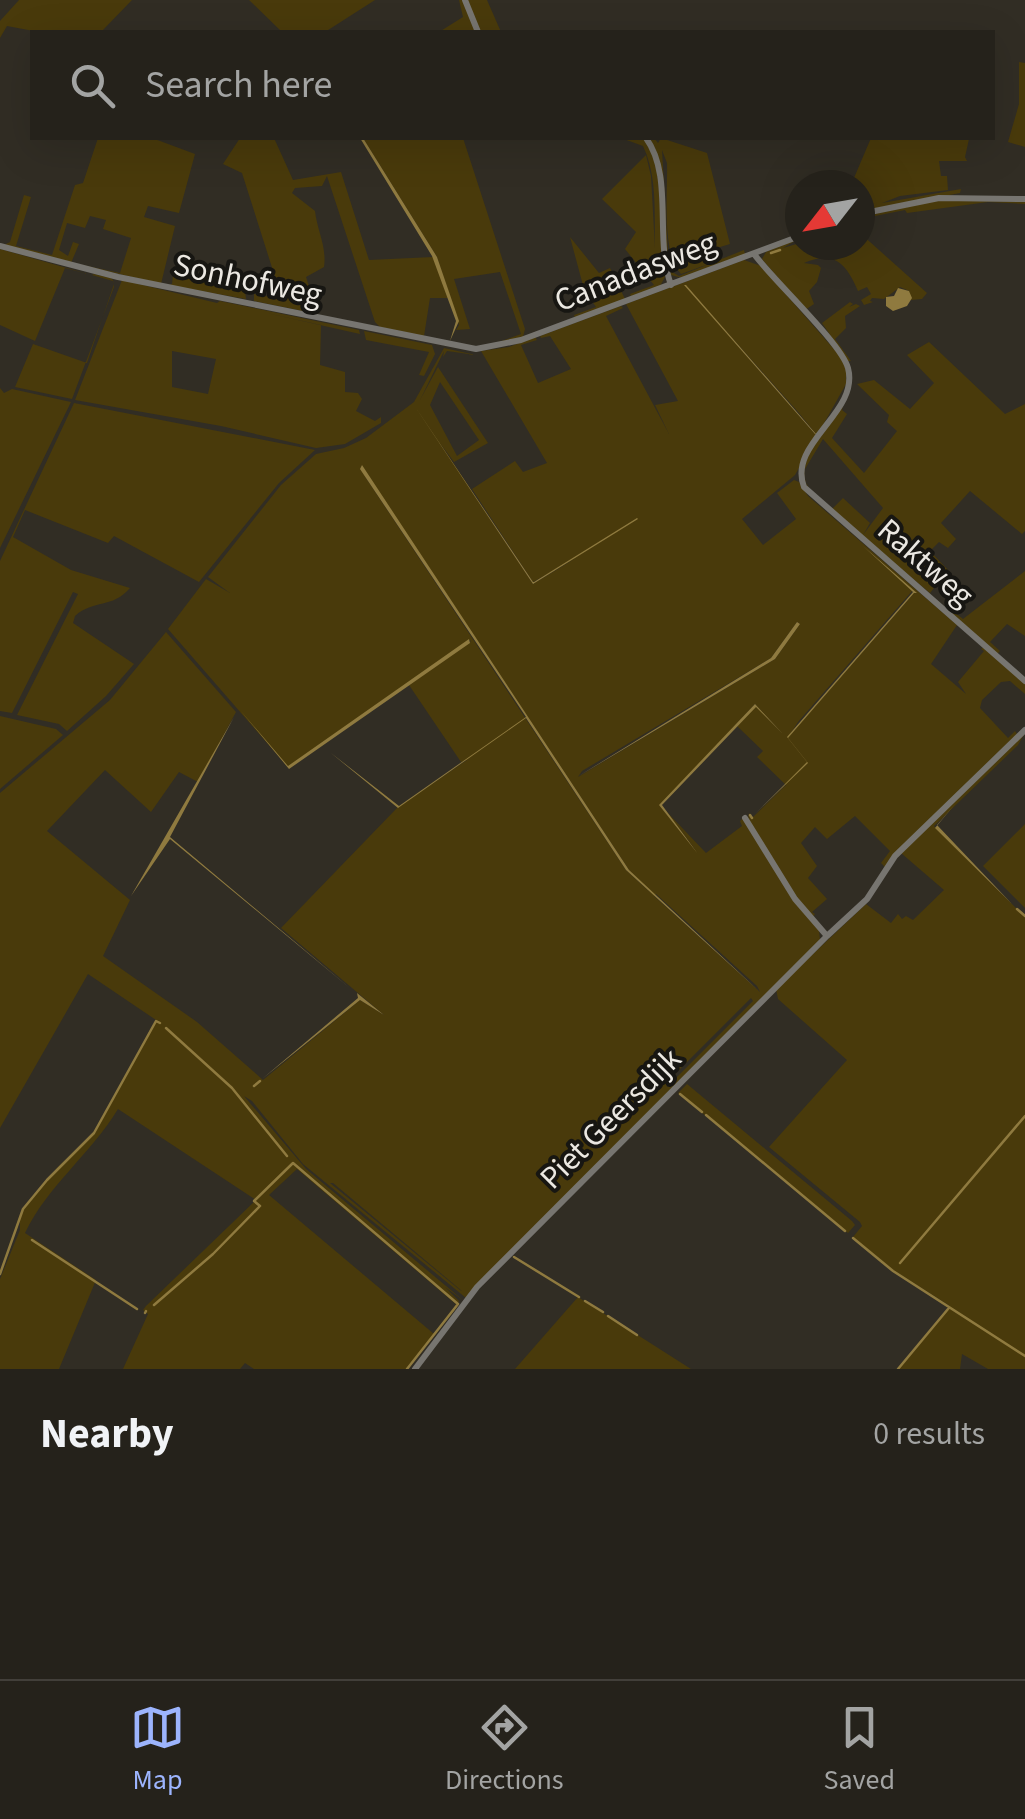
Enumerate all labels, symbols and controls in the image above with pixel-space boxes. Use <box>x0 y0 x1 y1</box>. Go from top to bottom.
search box <box>30 30 995 140</box>
icon: search <box>65 58 120 113</box>
text: Search here <box>145 58 332 112</box>
north arrow <box>785 170 875 260</box>
street label: Canadasweg <box>548 220 723 324</box>
street label: Sonhofweg <box>169 242 326 318</box>
street label: Raktweg <box>867 508 984 618</box>
street label: Piet Geersdijk <box>529 1037 692 1200</box>
text: Nearby <box>40 1404 174 1464</box>
text: 0 results <box>873 1411 985 1457</box>
tab: Map <box>130 1700 185 1800</box>
tab: Directions <box>445 1700 564 1800</box>
tab: Saved <box>824 1700 895 1800</box>

